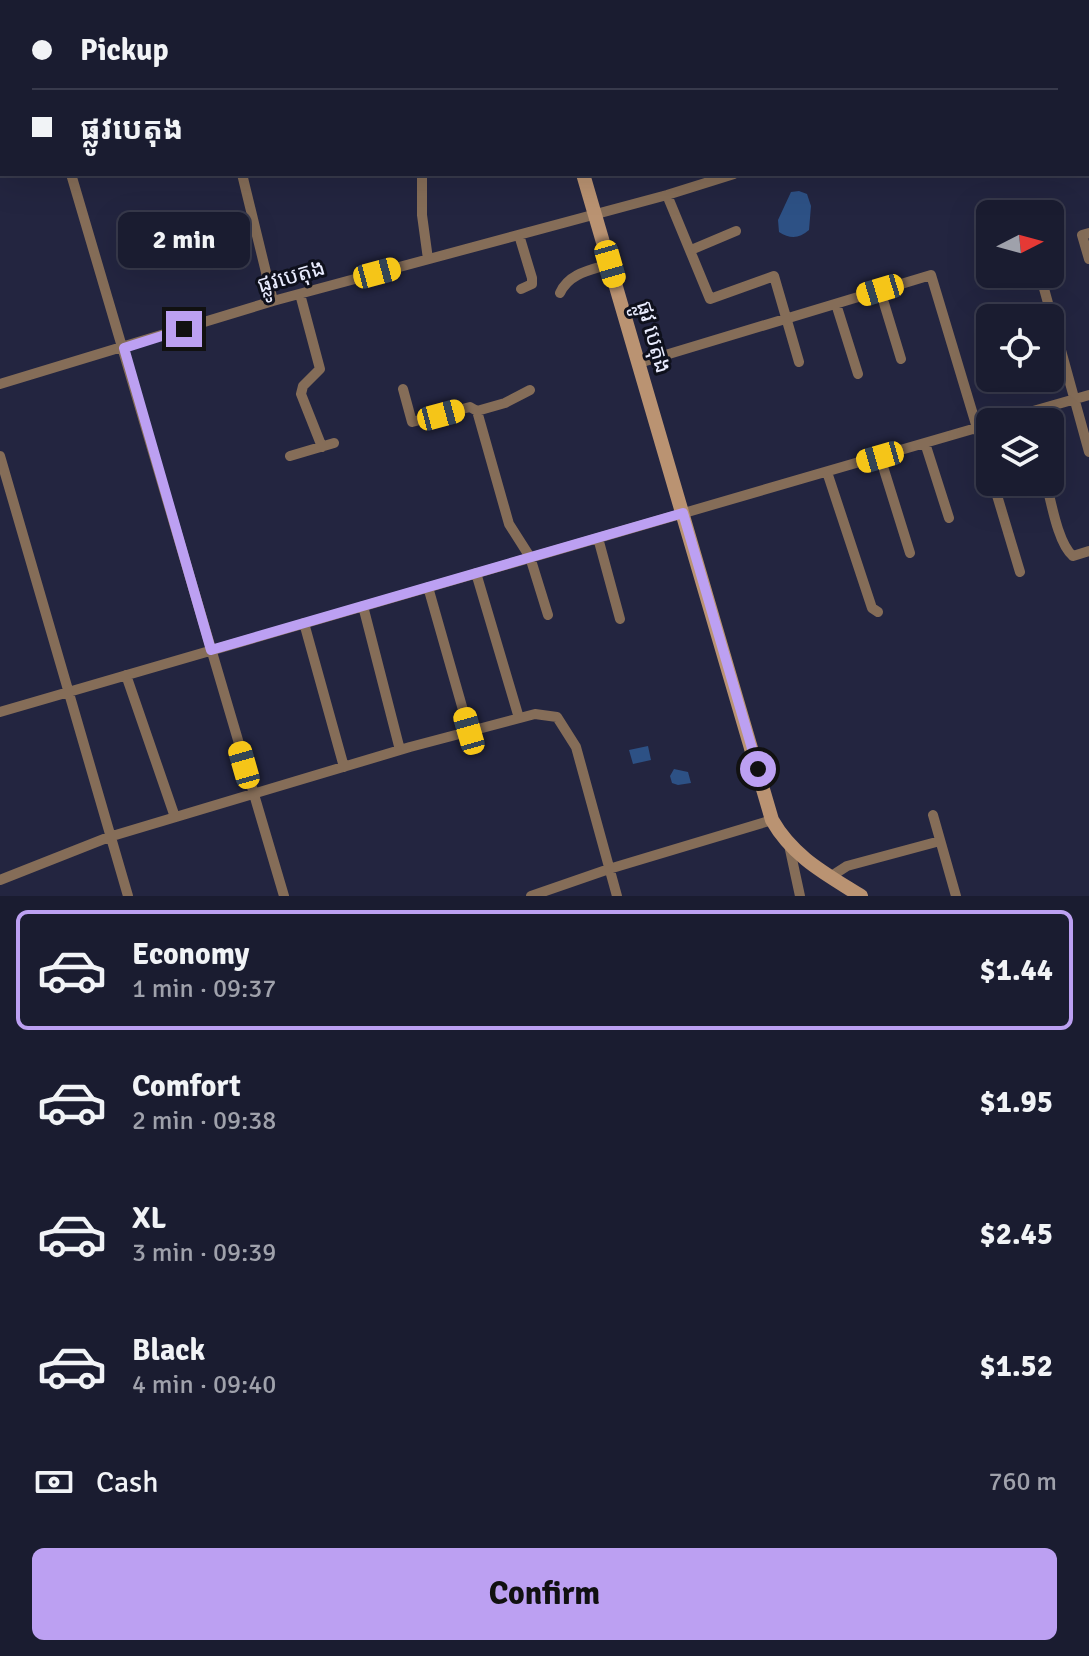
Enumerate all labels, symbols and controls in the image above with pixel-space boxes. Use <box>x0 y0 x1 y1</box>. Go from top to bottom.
text: Pickup <box>80 32 169 69</box>
text: ផ្លូវបេតុង <box>80 111 183 148</box>
north arrow <box>976 200 1064 288</box>
map controls <box>976 200 1064 496</box>
callout: 2 min <box>118 213 250 269</box>
text: 2 min <box>153 224 215 256</box>
car <box>592 238 628 290</box>
street label: ផ្លូវបេតុង <box>254 253 330 305</box>
car <box>351 255 403 291</box>
car <box>854 272 906 308</box>
street label: ផ្លូវ បេតុង <box>625 298 677 378</box>
button: locate <box>976 304 1064 392</box>
route end <box>166 311 202 347</box>
car <box>415 397 467 433</box>
button: layers <box>976 408 1064 496</box>
car <box>854 439 906 475</box>
car <box>451 705 487 757</box>
car <box>226 739 262 791</box>
route start <box>740 751 776 787</box>
icon: car <box>36 934 108 1006</box>
text: Economy <box>132 936 249 973</box>
text: $1.44 <box>980 952 1053 989</box>
text: 1 min · 09:37 <box>132 973 276 1005</box>
icon: car <box>36 1066 108 1138</box>
text: Comfort <box>132 1068 241 1105</box>
text: $1.95 <box>980 1084 1053 1121</box>
text: 2 min · 09:38 <box>132 1105 276 1137</box>
icon: car <box>36 1198 108 1270</box>
text: XL <box>132 1200 166 1237</box>
text: $2.45 <box>980 1216 1053 1253</box>
text: 3 min · 09:39 <box>132 1237 276 1269</box>
icon: car <box>36 1330 108 1402</box>
text: Black <box>132 1332 205 1369</box>
text: $1.52 <box>980 1348 1053 1385</box>
text: 4 min · 09:40 <box>132 1369 276 1401</box>
icon: cash <box>32 1460 76 1504</box>
text: Cash <box>96 1464 159 1501</box>
text: 760 m <box>988 1466 1057 1498</box>
button: Confirm <box>32 1548 1057 1640</box>

